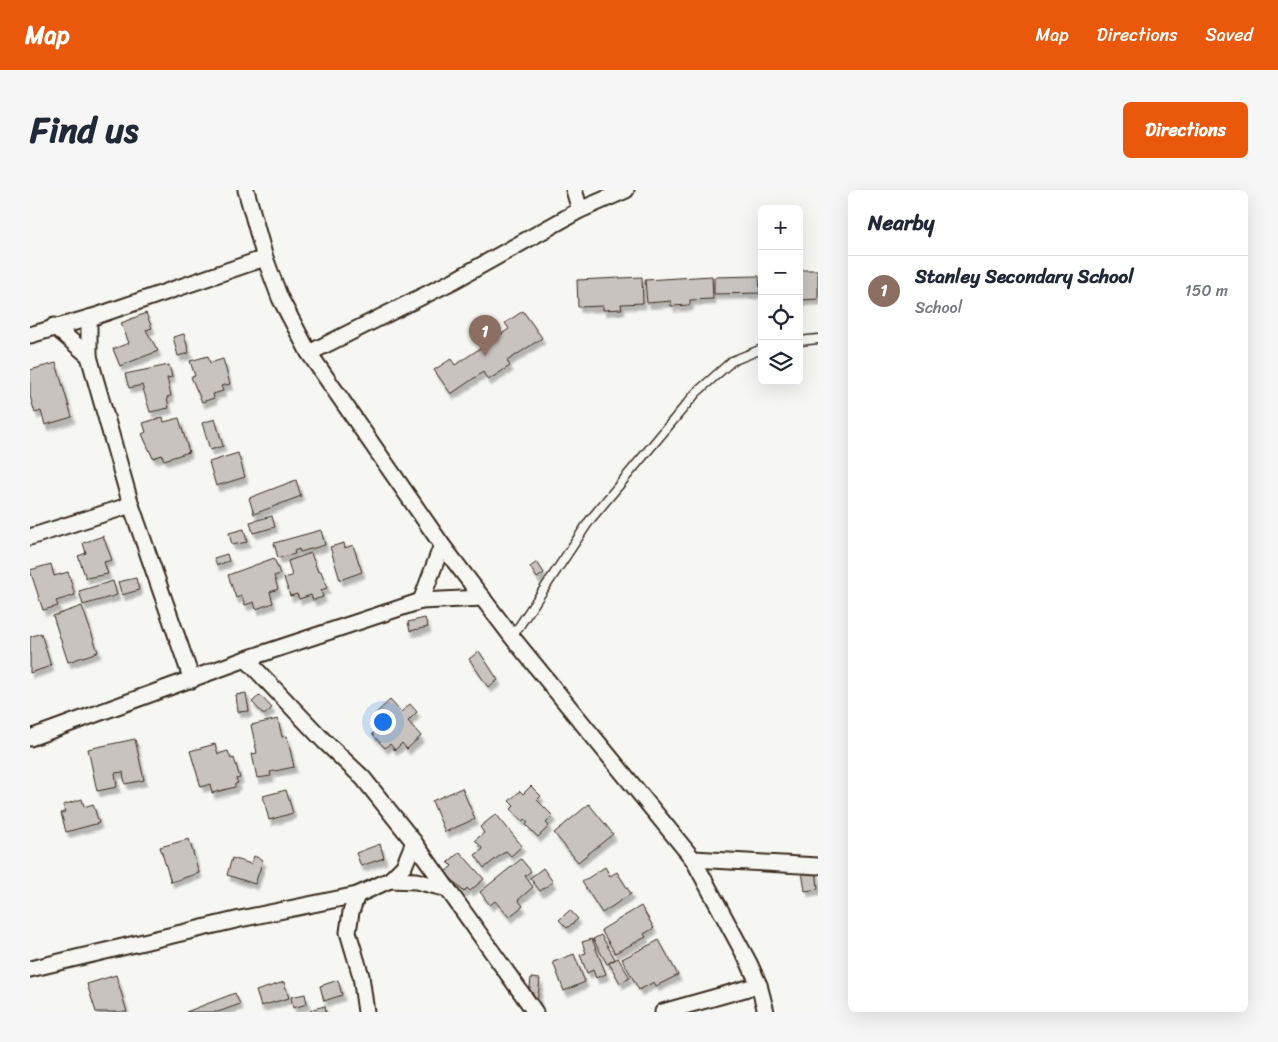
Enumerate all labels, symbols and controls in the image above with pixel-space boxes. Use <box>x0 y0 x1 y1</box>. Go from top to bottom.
text: Map <box>25 14 69 56</box>
text: Map <box>1036 19 1069 51</box>
text: Directions <box>1097 19 1178 51</box>
text: Saved <box>1206 19 1253 51</box>
text: Find us <box>30 99 138 161</box>
button: Directions <box>1123 102 1248 158</box>
text: Nearby <box>868 204 934 242</box>
map controls <box>758 205 803 385</box>
button: + <box>758 205 803 250</box>
button: − <box>758 250 803 295</box>
text: Stanley Secondary School <box>915 260 1134 293</box>
text: 1 <box>881 276 887 305</box>
text: 150 m <box>1185 276 1228 305</box>
text: School <box>915 293 962 322</box>
button: locate <box>758 295 803 340</box>
pin: 1 <box>469 315 501 356</box>
button: layers <box>758 340 803 385</box>
your location <box>370 709 396 735</box>

